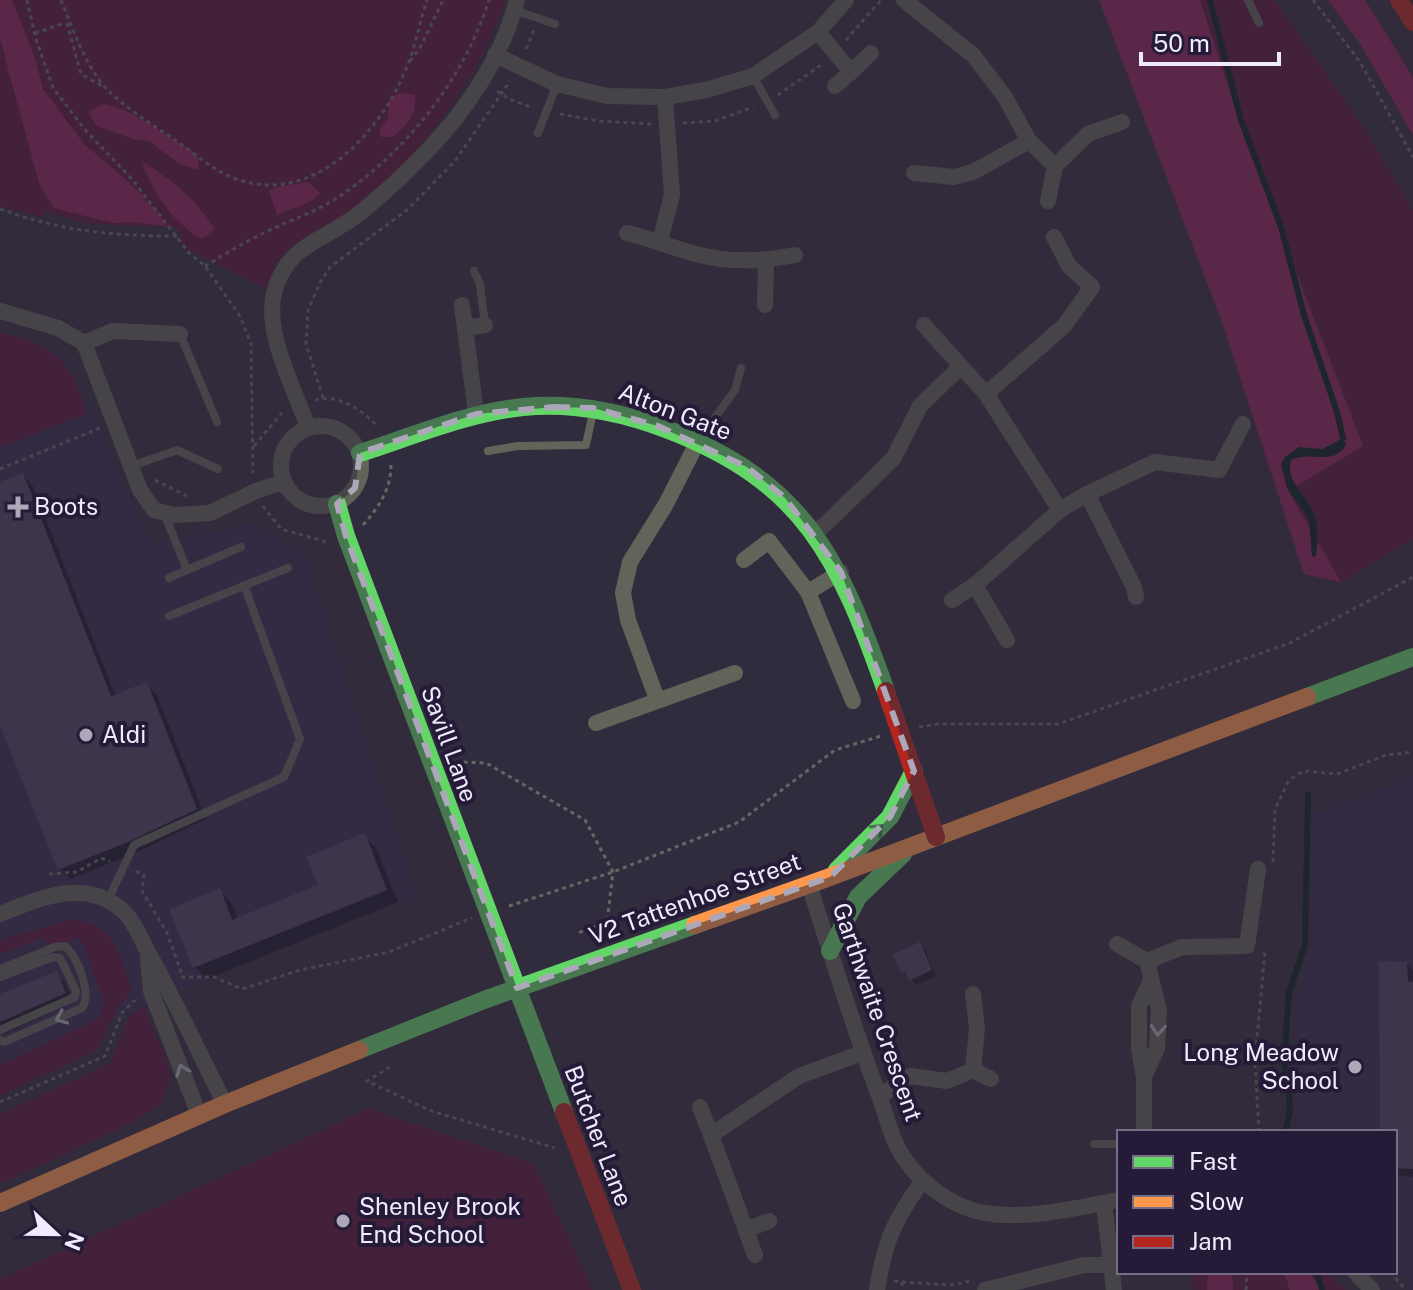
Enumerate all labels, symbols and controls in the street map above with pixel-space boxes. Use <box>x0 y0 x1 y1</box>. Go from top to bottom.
scale bar <box>1141 16 1279 66</box>
text: 50 m <box>1153 29 1210 57</box>
street label: Alton Gate <box>615 377 736 445</box>
place label: Boots <box>34 492 98 520</box>
marker: Boots <box>9 498 27 516</box>
street label: Savill Lane <box>416 682 484 805</box>
place label: Aldi <box>102 720 146 748</box>
marker: Aldi <box>77 726 95 744</box>
one-way arrow <box>869 824 883 838</box>
street label: V2 Tattenhoe Street <box>585 847 804 949</box>
street label: Garthwaite Crescent <box>827 899 928 1125</box>
one-way arrow <box>55 1008 69 1024</box>
one-way arrow <box>1150 1024 1167 1037</box>
place label: Long Meadow School <box>1183 1038 1339 1094</box>
marker: Long Meadow School <box>1346 1058 1364 1076</box>
street label: Butcher Lane <box>559 1061 639 1210</box>
one-way arrow <box>175 1064 192 1078</box>
legend <box>1117 1130 1397 1274</box>
text: Fast <box>1189 1147 1237 1175</box>
text: Slow <box>1189 1187 1244 1215</box>
place label: Shenley Brook End School <box>359 1192 521 1248</box>
north arrow <box>16 1194 96 1274</box>
marker: Shenley Brook End School <box>334 1212 352 1230</box>
text: Jam <box>1189 1227 1232 1255</box>
text: N <box>59 1229 90 1254</box>

